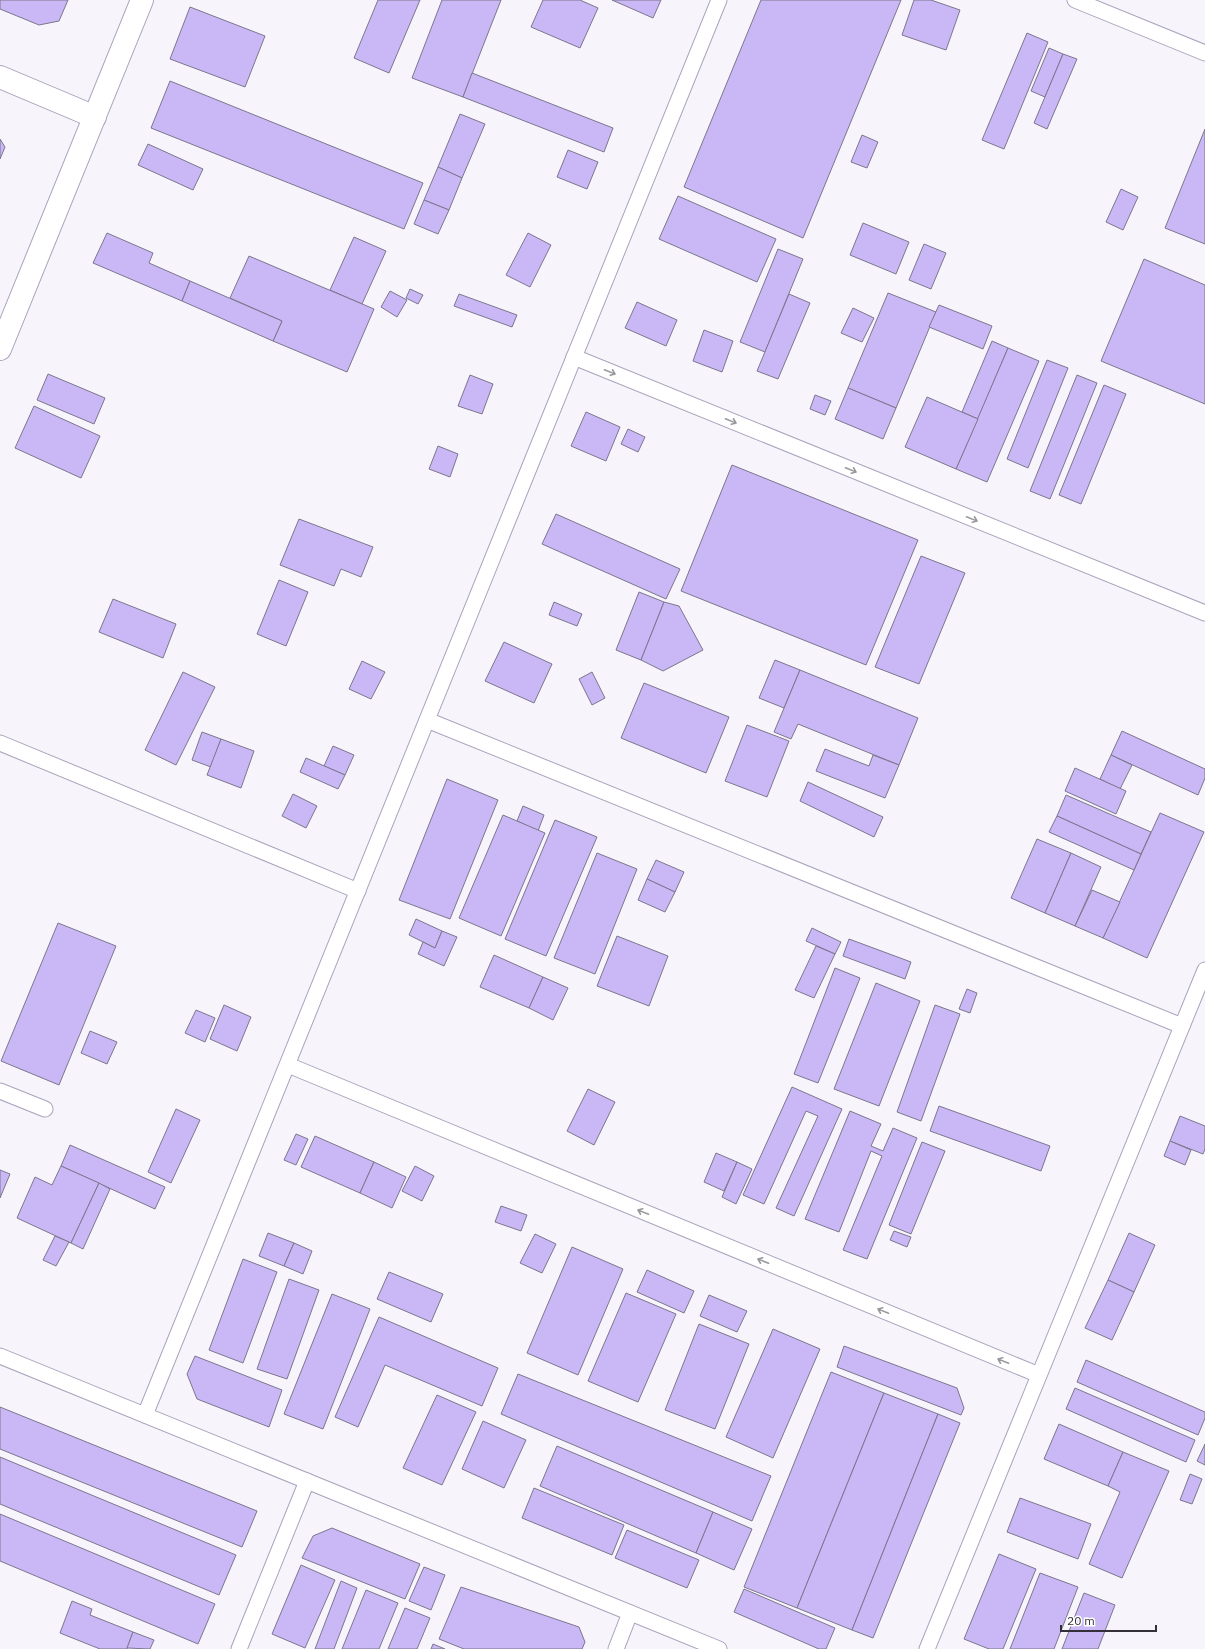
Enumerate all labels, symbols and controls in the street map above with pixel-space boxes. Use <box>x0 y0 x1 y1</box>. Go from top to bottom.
one-way arrow <box>604 368 616 376</box>
one-way arrow <box>724 417 736 425</box>
one-way arrow <box>845 466 857 474</box>
one-way arrow <box>965 515 977 523</box>
one-way arrow <box>637 1207 649 1215</box>
one-way arrow <box>757 1257 769 1265</box>
one-way arrow <box>878 1307 890 1314</box>
one-way arrow <box>998 1356 1010 1364</box>
scale bar <box>1061 1607 1156 1633</box>
text: 20 m <box>1067 1613 1095 1628</box>

